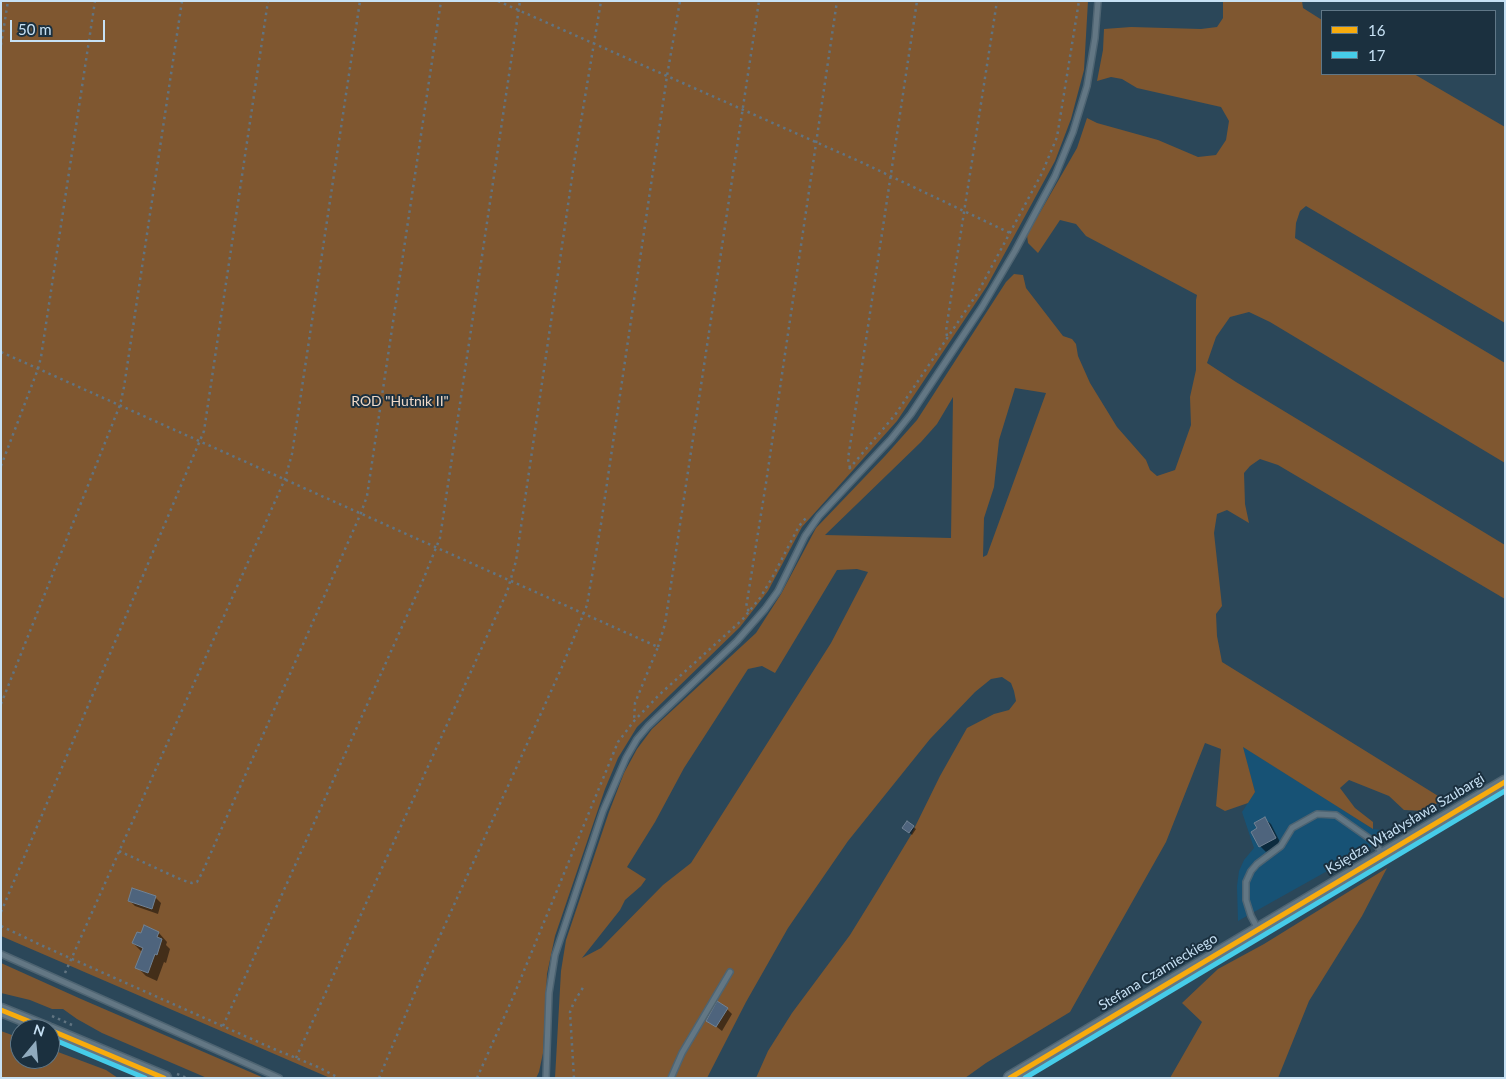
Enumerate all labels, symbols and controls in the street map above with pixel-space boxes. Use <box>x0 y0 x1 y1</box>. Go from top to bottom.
scale bar <box>12 10 108 42</box>
legend <box>1321 10 1496 75</box>
text: 50 m <box>18 20 52 38</box>
text: 16 <box>1368 21 1385 39</box>
text: 17 <box>1368 46 1385 64</box>
park label: ROD "Hutnik II" <box>351 393 449 409</box>
street label: Księdza Władysława Szubargi <box>1323 770 1487 878</box>
street label: Stefana Czarnieckiego <box>1096 930 1220 1014</box>
north arrow <box>10 1019 60 1069</box>
text: N <box>32 1020 47 1040</box>

